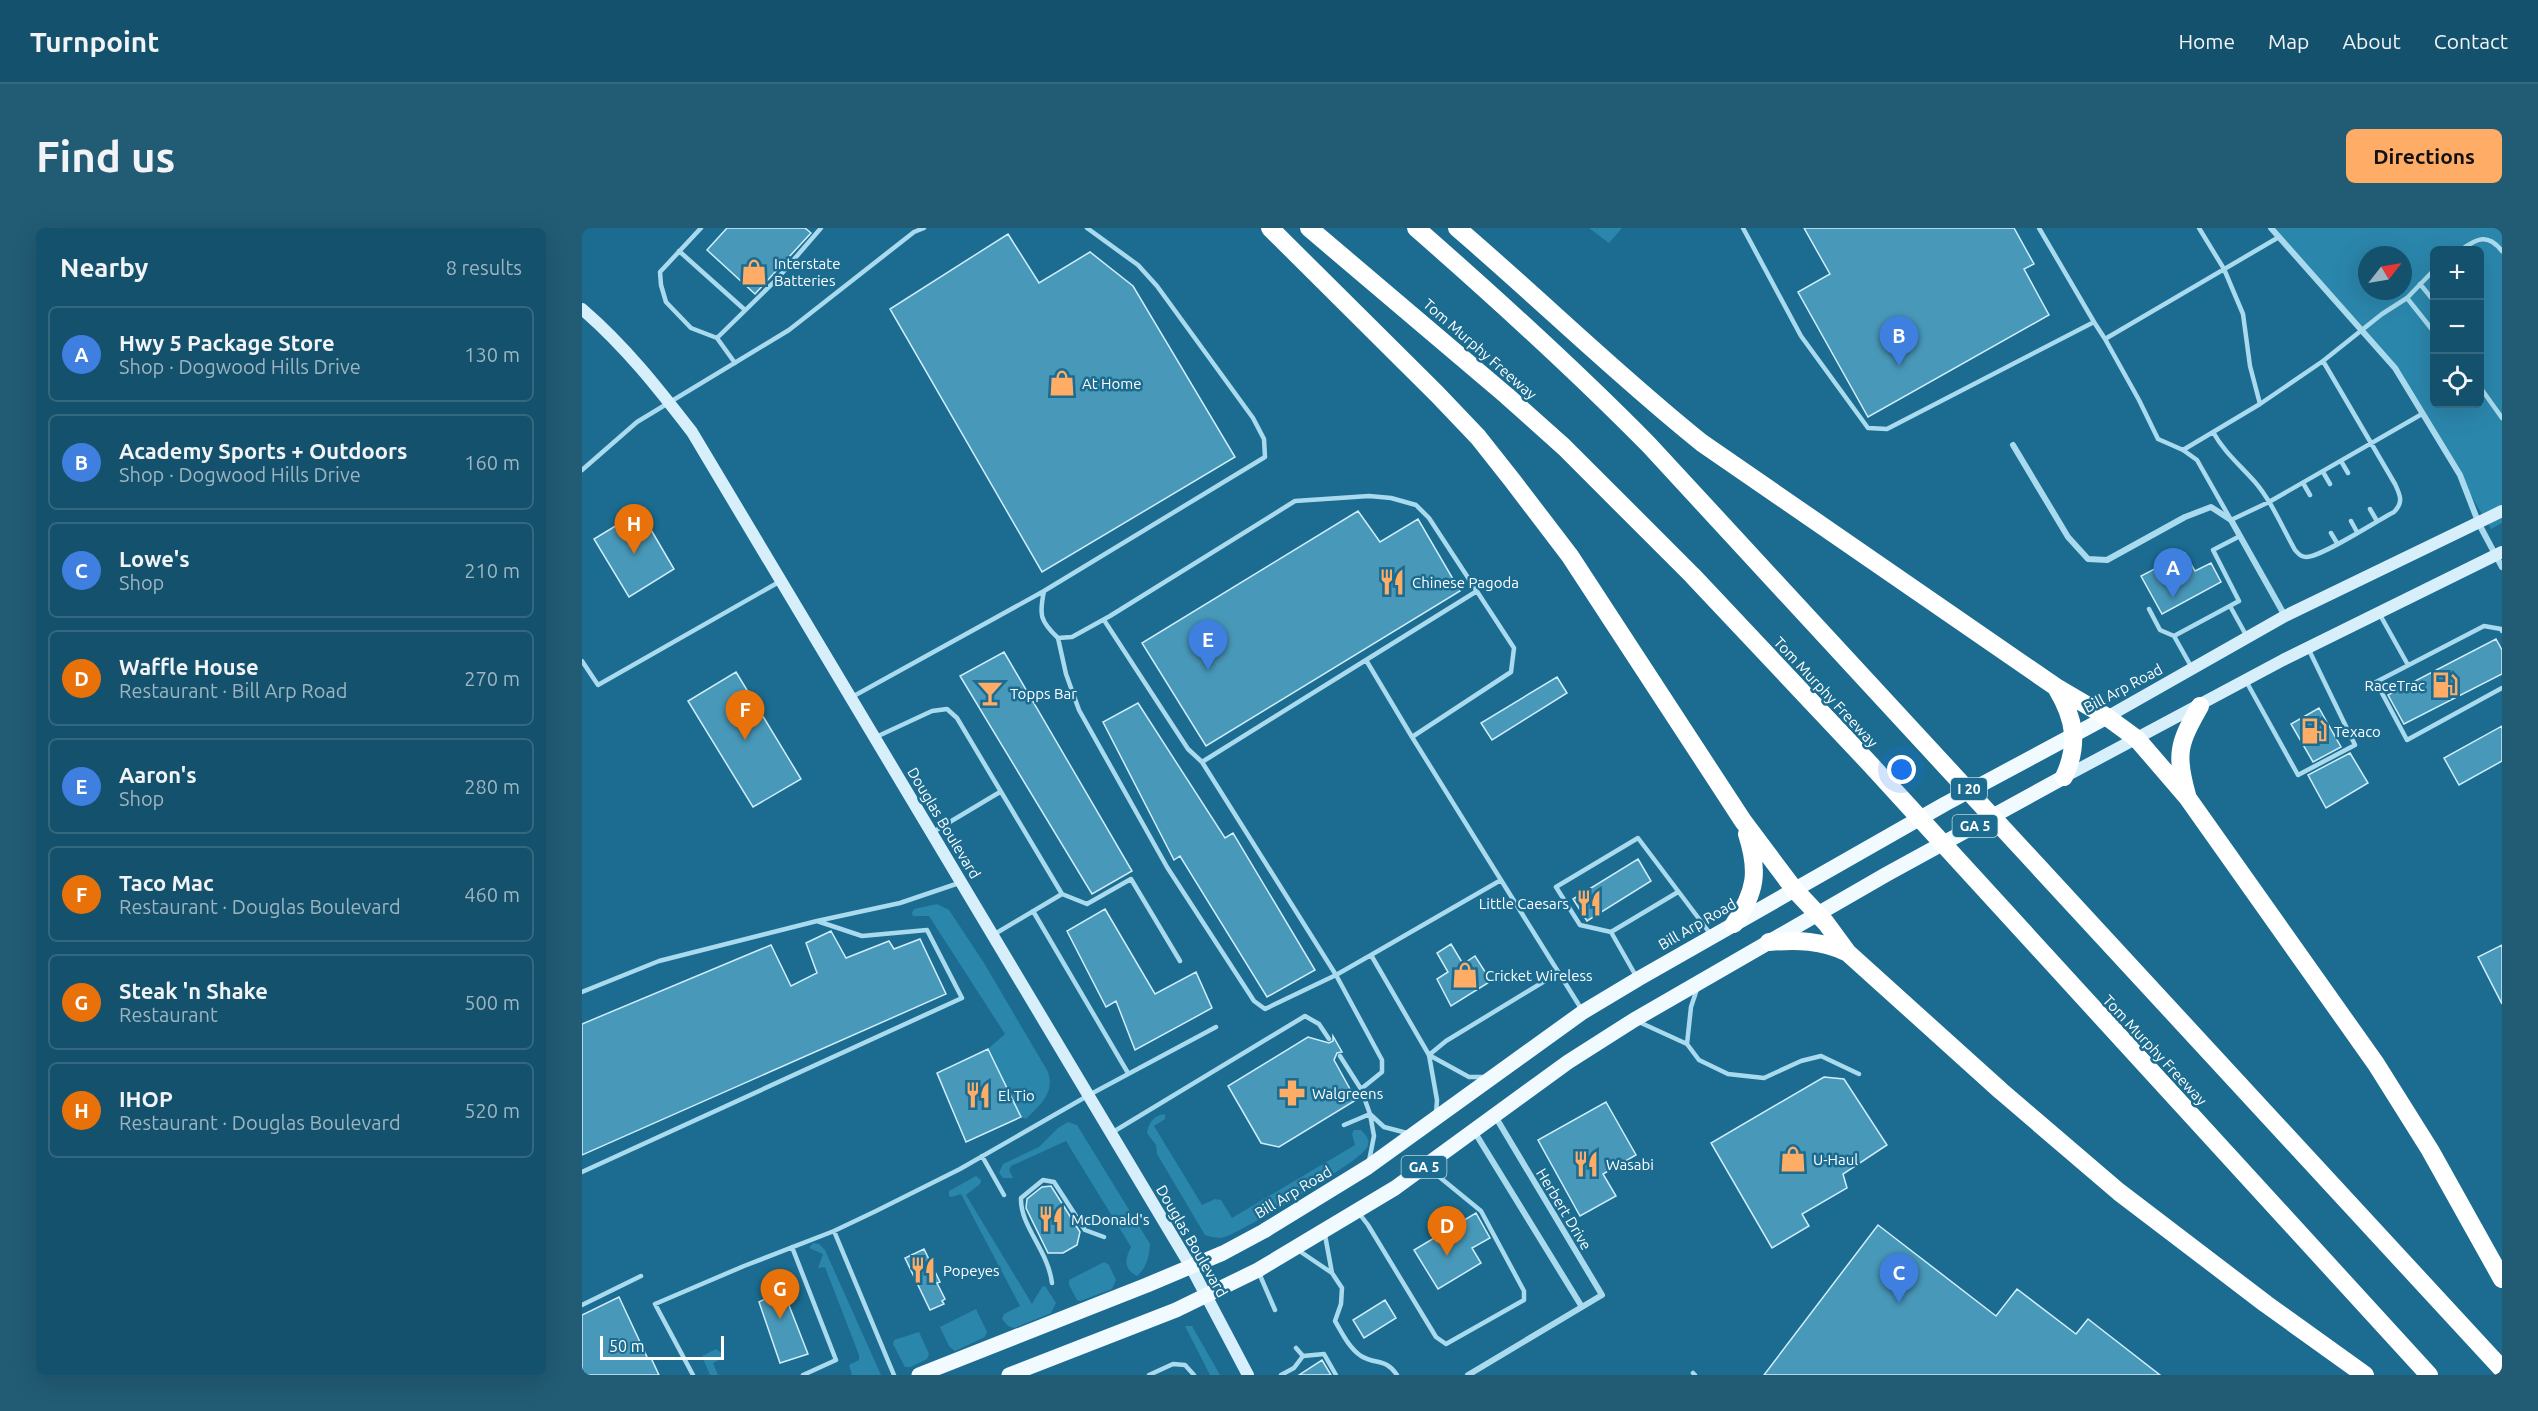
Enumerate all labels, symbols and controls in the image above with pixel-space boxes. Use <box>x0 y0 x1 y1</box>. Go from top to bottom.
text: Turnpoint <box>30 26 159 57</box>
text: Home <box>2178 29 2235 53</box>
text: Map <box>2268 29 2309 53</box>
text: About <box>2342 29 2401 53</box>
text: Contact <box>2434 29 2508 53</box>
button: Directions <box>2346 129 2502 183</box>
text: Find us <box>36 133 175 180</box>
north arrow <box>2358 246 2412 300</box>
map controls <box>2430 246 2484 408</box>
button: + <box>2430 246 2484 300</box>
text: Nearby <box>60 253 148 282</box>
place label: Interstate Batteries <box>774 255 840 289</box>
text: 8 results <box>446 256 522 279</box>
shop icon: Interstate Batteries <box>739 257 769 287</box>
street label: Tom Murphy Freeway <box>1420 295 1540 403</box>
button: − <box>2430 300 2484 354</box>
pin: B <box>1880 316 1918 366</box>
text: Hwy 5 Package Store <box>119 330 335 355</box>
text: A <box>74 343 89 366</box>
text: 130 m <box>464 343 520 366</box>
button: locate <box>2430 354 2484 408</box>
text: Shop · Dogwood Hills Drive <box>119 355 361 378</box>
shop icon: At Home <box>1047 368 1077 398</box>
place label: At Home <box>1082 375 1142 392</box>
text: Academy Sports + Outdoors <box>119 438 407 463</box>
text: B <box>75 451 88 474</box>
text: 160 m <box>464 451 520 474</box>
text: Shop · Dogwood Hills Drive <box>119 463 361 486</box>
pin: H <box>614 504 654 554</box>
text: Lowe's <box>119 546 190 571</box>
pin: A <box>2154 548 2192 598</box>
text: C <box>75 559 88 582</box>
text: 210 m <box>464 559 520 582</box>
restaurant icon: Chinese Pagoda <box>1377 567 1407 597</box>
text: Shop <box>119 571 164 594</box>
place label: Chinese Pagoda <box>1412 574 1519 591</box>
pin: E <box>1188 620 1228 670</box>
street label: Tom Murphy Freeway <box>1771 633 1881 751</box>
text: Waffle House <box>119 654 259 679</box>
street label: Bill Arp Road <box>2081 660 2165 716</box>
text: D <box>74 667 89 690</box>
text: 270 m <box>464 667 520 690</box>
fuel station icon: RaceTrac <box>2430 670 2460 700</box>
place label: RaceTrac <box>2365 677 2425 694</box>
bar icon: Topps Bar <box>975 678 1005 708</box>
text: Restaurant · Bill Arp Road <box>119 679 347 702</box>
place label: Topps Bar <box>1010 685 1077 702</box>
pin: F <box>726 690 764 740</box>
fuel station icon: Texaco <box>2299 716 2329 746</box>
place label: Texaco <box>2334 723 2381 740</box>
your location <box>1887 755 1916 784</box>
text: Aaron's <box>119 762 197 787</box>
street label: Douglas Boulevard <box>904 764 984 882</box>
text: E <box>76 775 87 798</box>
text: 280 m <box>464 775 520 798</box>
road number: I 20 <box>1951 778 1987 800</box>
text: Shop <box>119 787 164 810</box>
road number: GA 5 <box>1952 815 1998 837</box>
text: Taco Mac <box>119 870 214 895</box>
text: F <box>76 883 87 906</box>
text: 460 m <box>464 883 520 906</box>
restaurant icon: Little Caesars <box>1574 888 1604 918</box>
text: Restaurant · Douglas Boulevard <box>119 895 401 918</box>
place label: Little Caesars <box>1479 895 1569 912</box>
street label: Bill Arp Road <box>1655 895 1739 953</box>
shop icon: Cricket Wireless <box>1450 960 1480 990</box>
place label: Cricket Wireless <box>1485 967 1592 984</box>
text: Steak 'n Shake <box>119 978 268 1003</box>
text: G <box>75 991 88 1014</box>
text: 500 m <box>464 991 520 1014</box>
street label: Tom Murphy Freeway <box>2100 991 2210 1109</box>
text: Restaurant <box>119 1003 218 1026</box>
pharmacy icon: Walgreens <box>1277 1078 1307 1108</box>
restaurant icon: El Tio <box>963 1080 993 1110</box>
place label: Walgreens <box>1312 1085 1383 1102</box>
text: IHOP <box>119 1086 173 1111</box>
place label: El Tio <box>998 1087 1035 1104</box>
text: H <box>74 1099 89 1122</box>
text: 520 m <box>464 1099 520 1122</box>
text: Restaurant · Douglas Boulevard <box>119 1111 401 1134</box>
shop icon: U-Haul <box>1778 1144 1808 1174</box>
restaurant icon: Wasabi <box>1571 1149 1601 1179</box>
place label: U-Haul <box>1813 1151 1858 1168</box>
road number: GA 5 <box>1402 1156 1446 1178</box>
place label: Wasabi <box>1606 1156 1654 1173</box>
street label: Bill Arp Road <box>1251 1162 1335 1222</box>
street label: Herbert Drive <box>1533 1165 1595 1253</box>
street label: Douglas Boulevard <box>1153 1182 1231 1300</box>
restaurant icon: McDonald's <box>1036 1204 1066 1234</box>
pin: D <box>1428 1206 1466 1256</box>
place label: McDonald's <box>1071 1211 1149 1228</box>
pin: C <box>1880 1254 1918 1303</box>
restaurant icon: Popeyes <box>908 1255 938 1285</box>
place label: Popeyes <box>943 1262 1000 1279</box>
pin: G <box>760 1270 800 1319</box>
scale bar <box>600 1333 724 1360</box>
text: 50 m <box>609 1337 645 1355</box>

